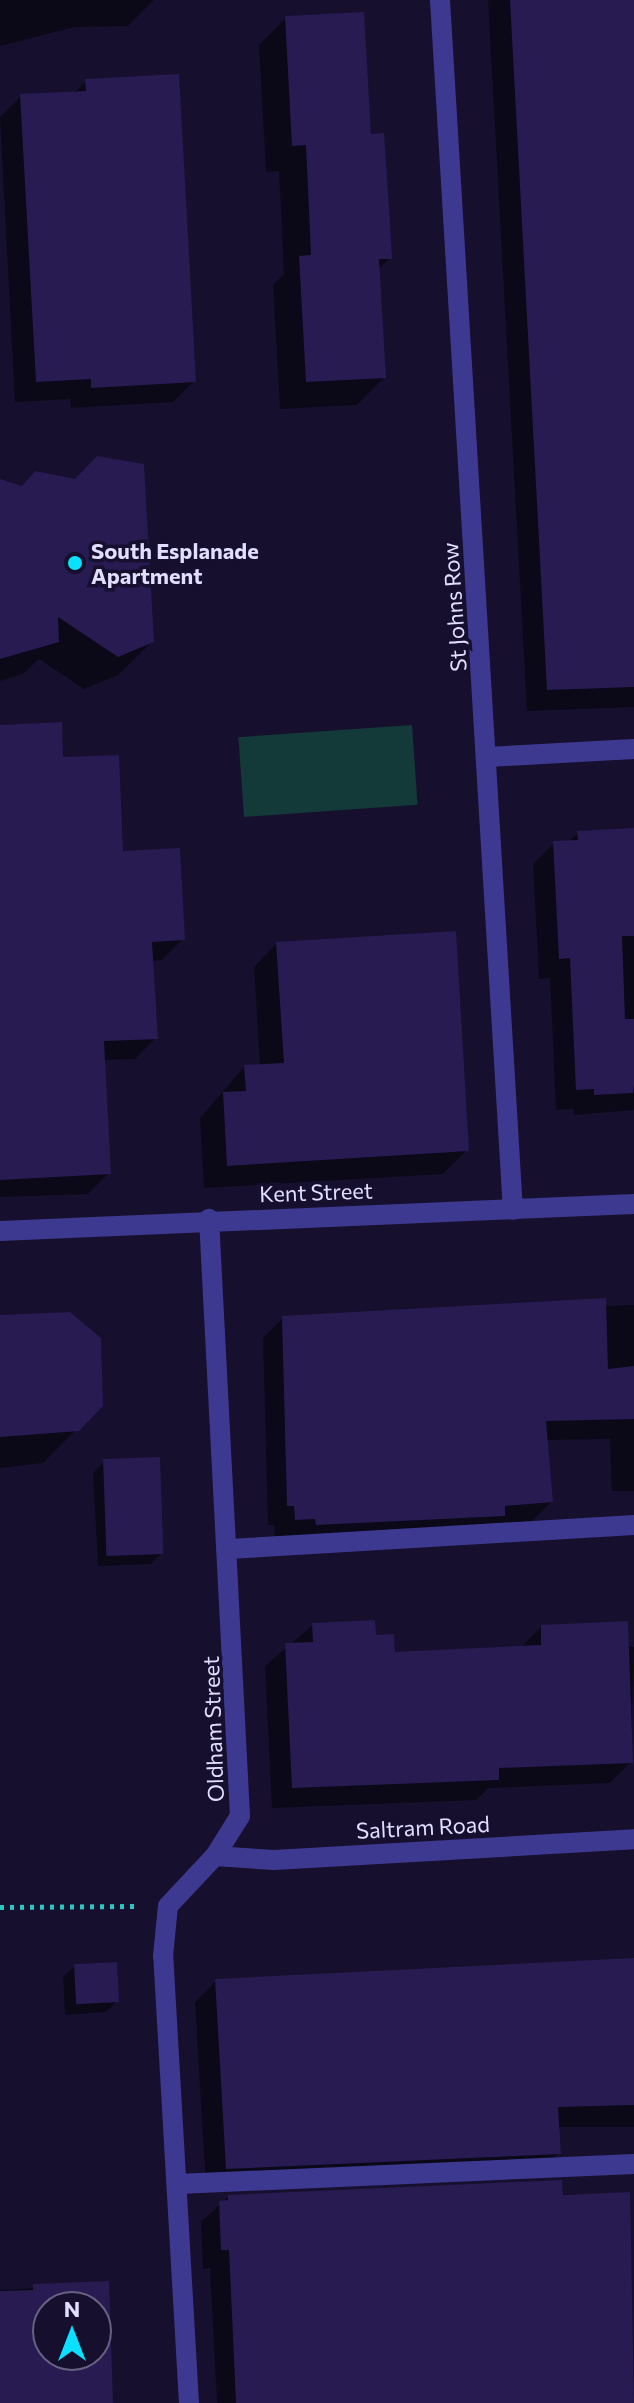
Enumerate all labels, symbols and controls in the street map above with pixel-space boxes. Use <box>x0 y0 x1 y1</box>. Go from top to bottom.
place label: South Esplanade Apartment <box>91 537 259 588</box>
street label: St Johns Row <box>436 542 472 672</box>
marker: South Esplanade Apartment <box>66 554 84 572</box>
street label: Kent Street <box>259 1177 373 1207</box>
street label: Oldham Street <box>197 1656 229 1802</box>
street label: Saltram Road <box>355 1810 491 1844</box>
north arrow <box>32 2291 112 2371</box>
text: N <box>64 2295 80 2322</box>

